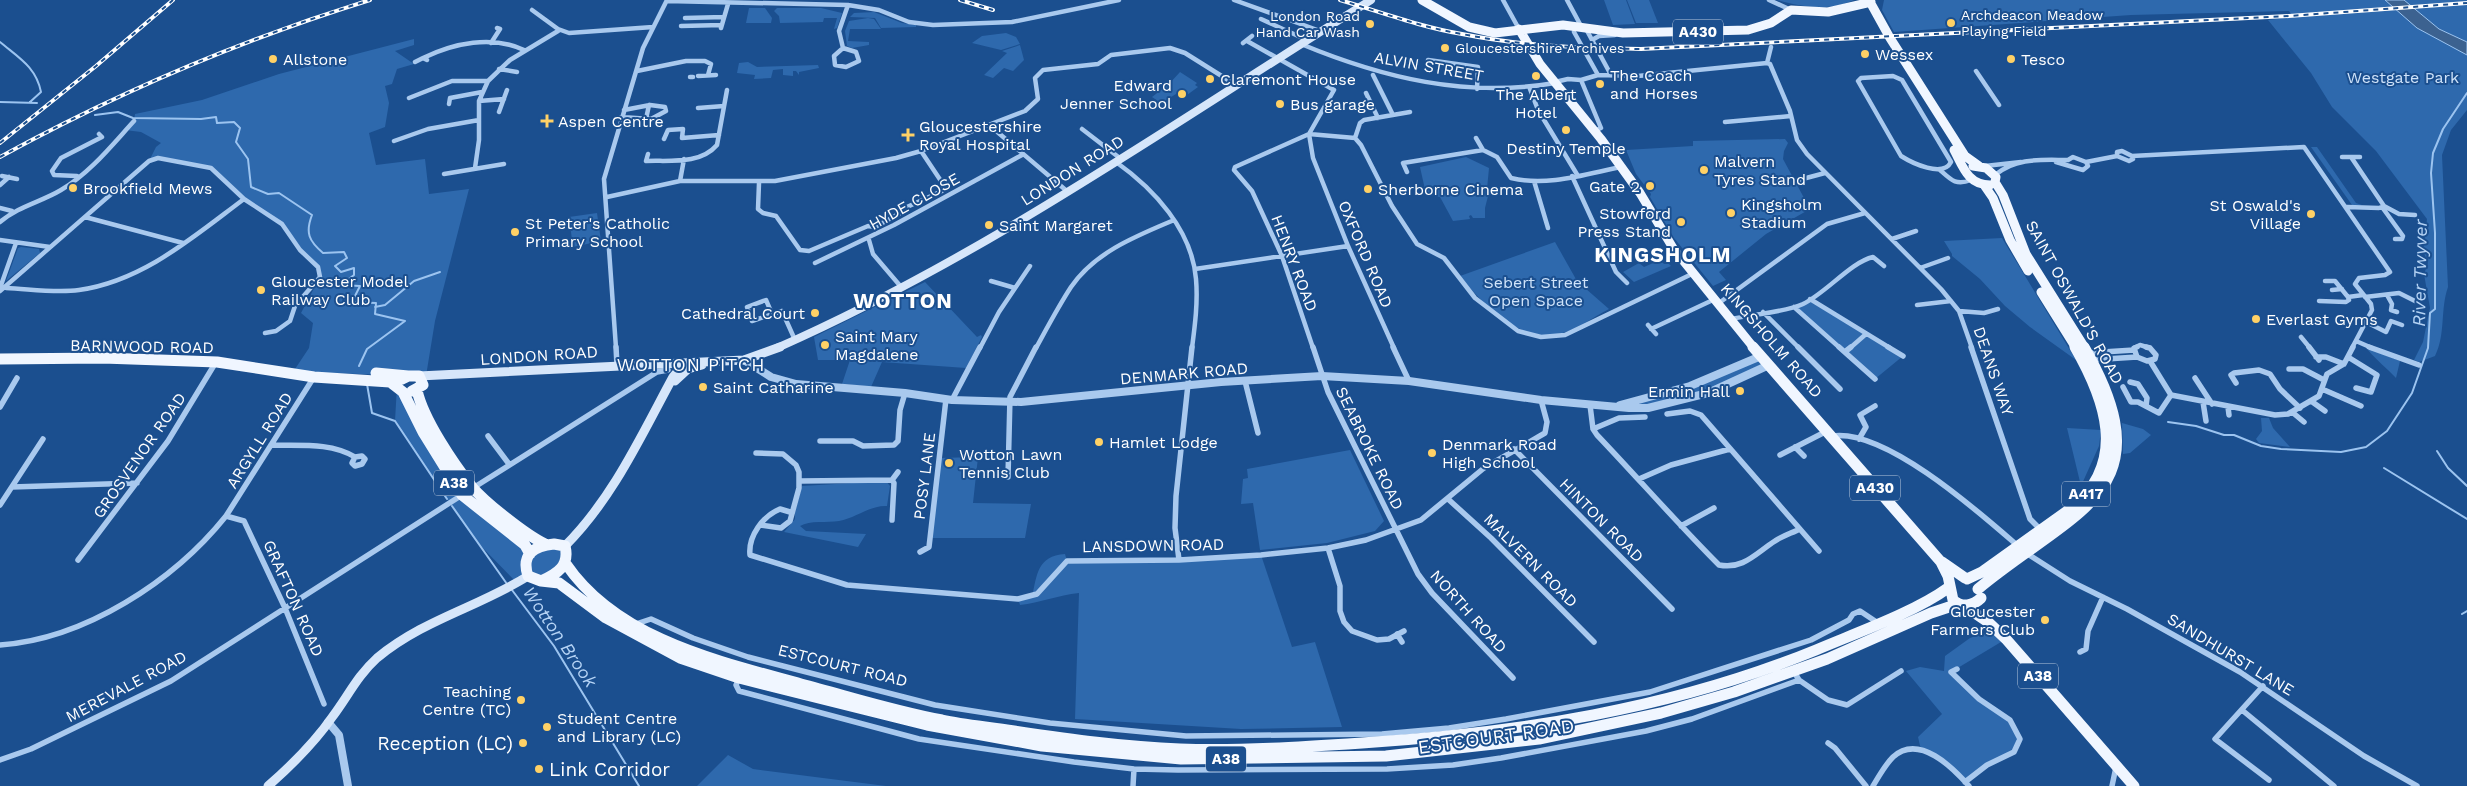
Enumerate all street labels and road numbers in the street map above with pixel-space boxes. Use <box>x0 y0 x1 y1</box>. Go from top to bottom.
road number: A430 <box>1673 20 1723 44</box>
street label: ALVIN STREET <box>1373 48 1486 86</box>
street label: LONDON ROAD <box>1017 131 1127 210</box>
street label: HYDE CLOSE <box>866 169 963 234</box>
street label: OXFORD ROAD <box>1334 198 1397 311</box>
street label: HENRY ROAD <box>1267 212 1322 314</box>
street label: SAINT OSWALD'S ROAD <box>2022 217 2127 387</box>
street label: KINGSHOLM ROAD <box>1717 279 1827 401</box>
street label: DEANS WAY <box>1969 324 2018 418</box>
street label: BARNWOOD ROAD <box>70 336 214 357</box>
street label: LONDON ROAD <box>480 342 598 369</box>
street label: DENMARK ROAD <box>1119 358 1249 389</box>
street label: SEABROKE ROAD <box>1332 384 1408 513</box>
street label: GROSVENOR ROAD <box>89 389 190 522</box>
street label: ARGYLL ROAD <box>222 389 297 492</box>
street label: POSY LANE <box>910 431 939 521</box>
road number: A38 <box>434 470 474 496</box>
street label: HINTON ROAD <box>1556 474 1648 566</box>
road number: A430 <box>1850 476 1900 500</box>
road number: A417 <box>2062 482 2110 506</box>
street label: MALVERN ROAD <box>1480 510 1581 611</box>
street label: LANSDOWN ROAD <box>1082 535 1224 556</box>
street label: GRAFTON ROAD <box>259 537 328 659</box>
street label: NORTH ROAD <box>1426 566 1511 657</box>
street label: SANDHURST LANE <box>2164 609 2297 700</box>
street label: ESTCOURT ROAD <box>776 640 910 691</box>
street label: MEREVALE ROAD <box>63 647 190 726</box>
road number: A38 <box>2018 664 2058 688</box>
street label: ESTCOURT ROAD <box>1416 714 1576 759</box>
road number: A38 <box>1206 746 1246 772</box>

